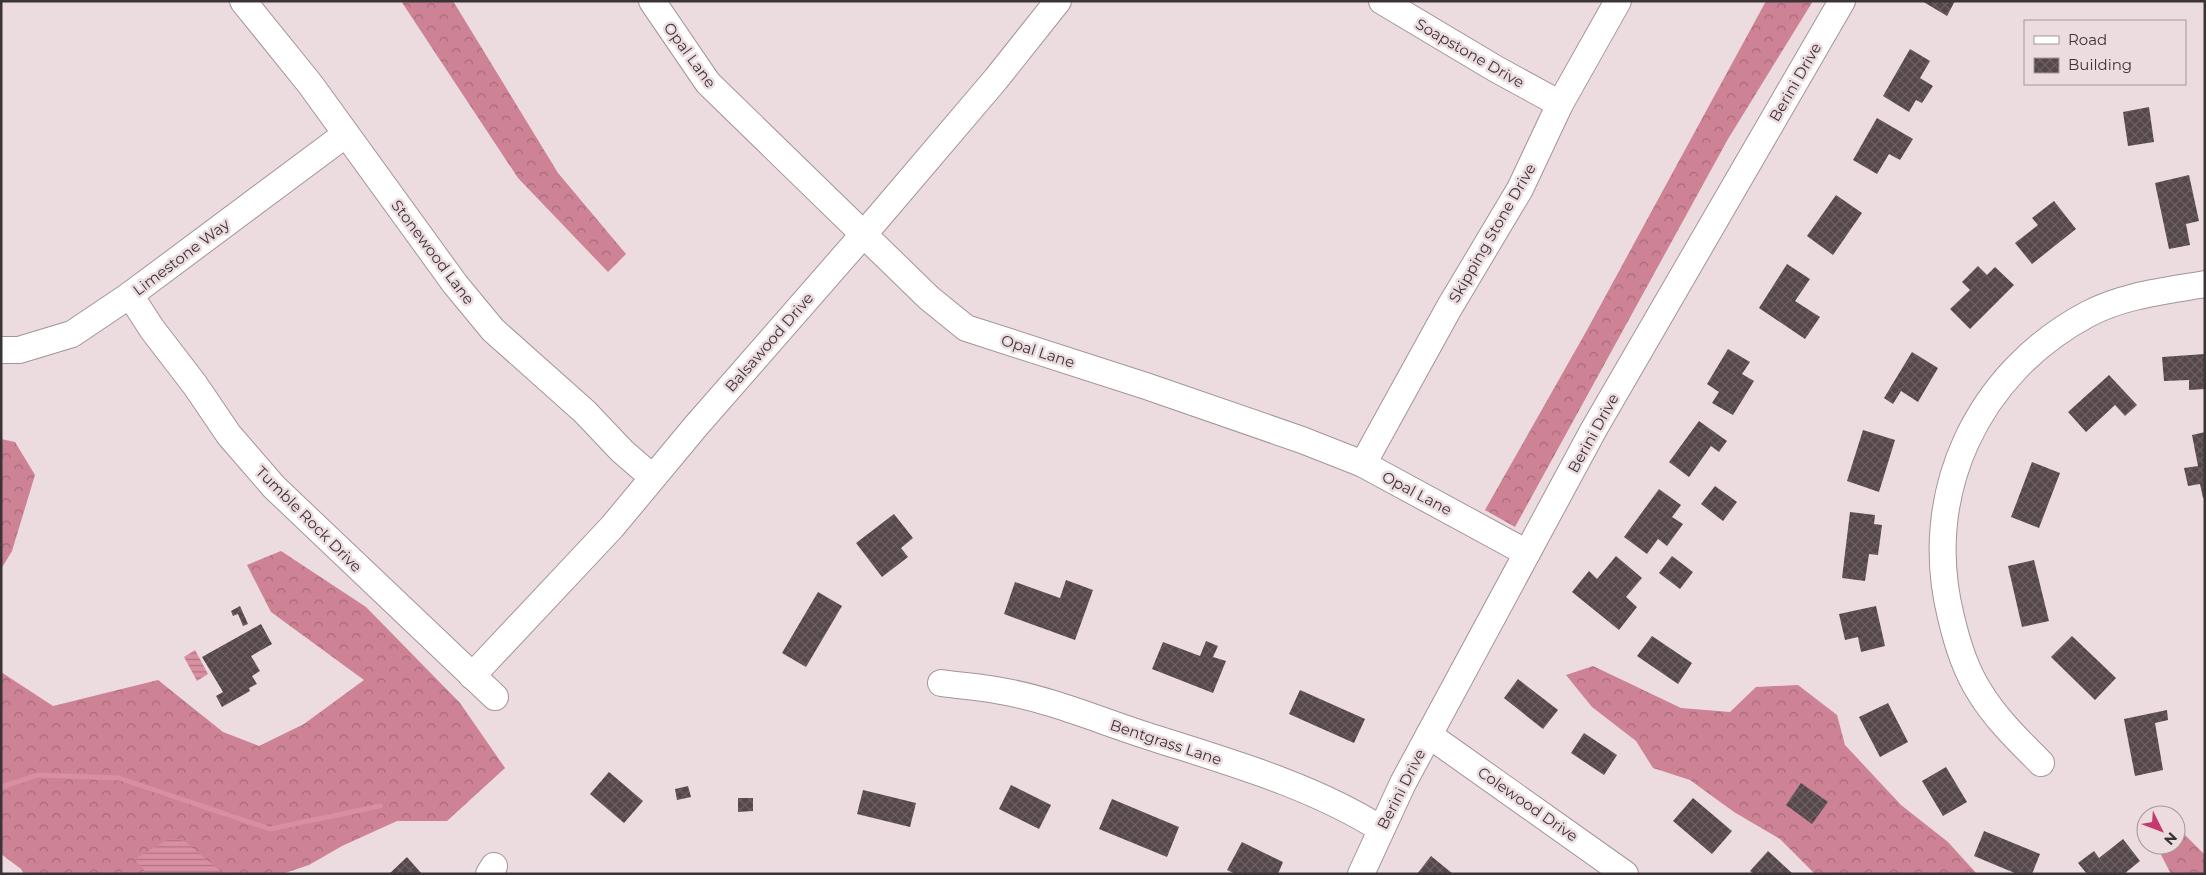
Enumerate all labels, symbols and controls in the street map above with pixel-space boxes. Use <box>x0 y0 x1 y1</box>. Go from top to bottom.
street label: Soapstone Drive <box>1412 14 1528 92</box>
street label: Opal Lane <box>660 19 720 91</box>
legend <box>2024 20 2186 85</box>
text: Road <box>2068 30 2107 49</box>
street label: Berini Drive <box>1765 39 1825 125</box>
text: Building <box>2068 55 2132 74</box>
street label: Skipping Stone Drive <box>1444 160 1540 306</box>
street label: Stonewood Lane <box>387 196 479 308</box>
street label: Limestone Way <box>129 214 234 300</box>
street label: Balsawood Drive <box>721 288 817 396</box>
street label: Opal Lane <box>999 330 1077 372</box>
street label: Berini Drive <box>1563 390 1623 476</box>
street label: Tumble Rock Drive <box>252 462 366 576</box>
street label: Opal Lane <box>1379 467 1455 519</box>
street label: Bentgrass Lane <box>1108 715 1224 769</box>
street label: Berini Drive <box>1373 746 1429 832</box>
street label: Colewood Drive <box>1474 762 1582 846</box>
north arrow <box>2136 805 2186 855</box>
text: N <box>2160 828 2181 849</box>

